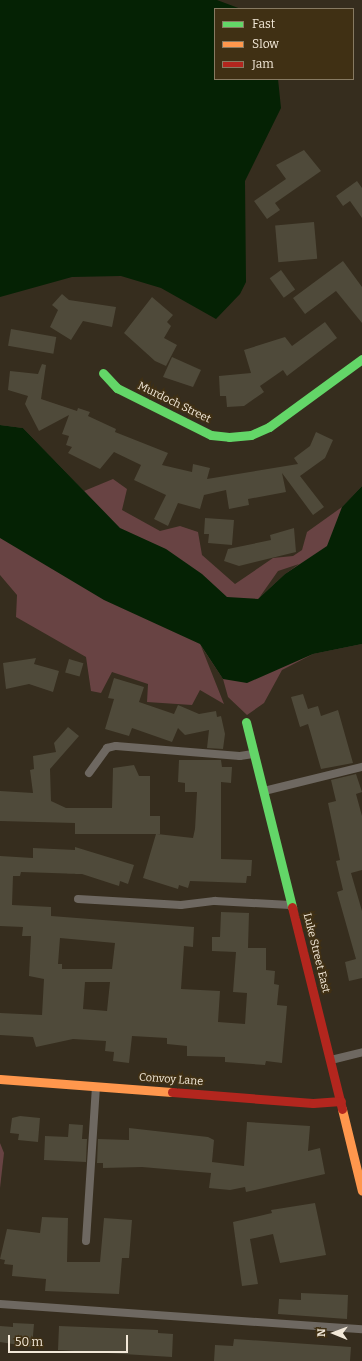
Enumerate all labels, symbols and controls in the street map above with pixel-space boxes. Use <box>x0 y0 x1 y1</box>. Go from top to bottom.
legend <box>214 8 354 80</box>
text: Fast <box>252 17 275 31</box>
text: Slow <box>252 37 279 51</box>
text: Jam <box>252 57 274 71</box>
street label: Murdoch Street <box>135 380 213 426</box>
street label: Luke Street East <box>300 912 332 994</box>
street label: Convoy Lane <box>138 1071 204 1089</box>
north arrow <box>314 1313 354 1353</box>
scale bar <box>10 1327 130 1353</box>
text: N <box>315 1328 328 1337</box>
text: 50 m <box>15 1335 43 1349</box>

